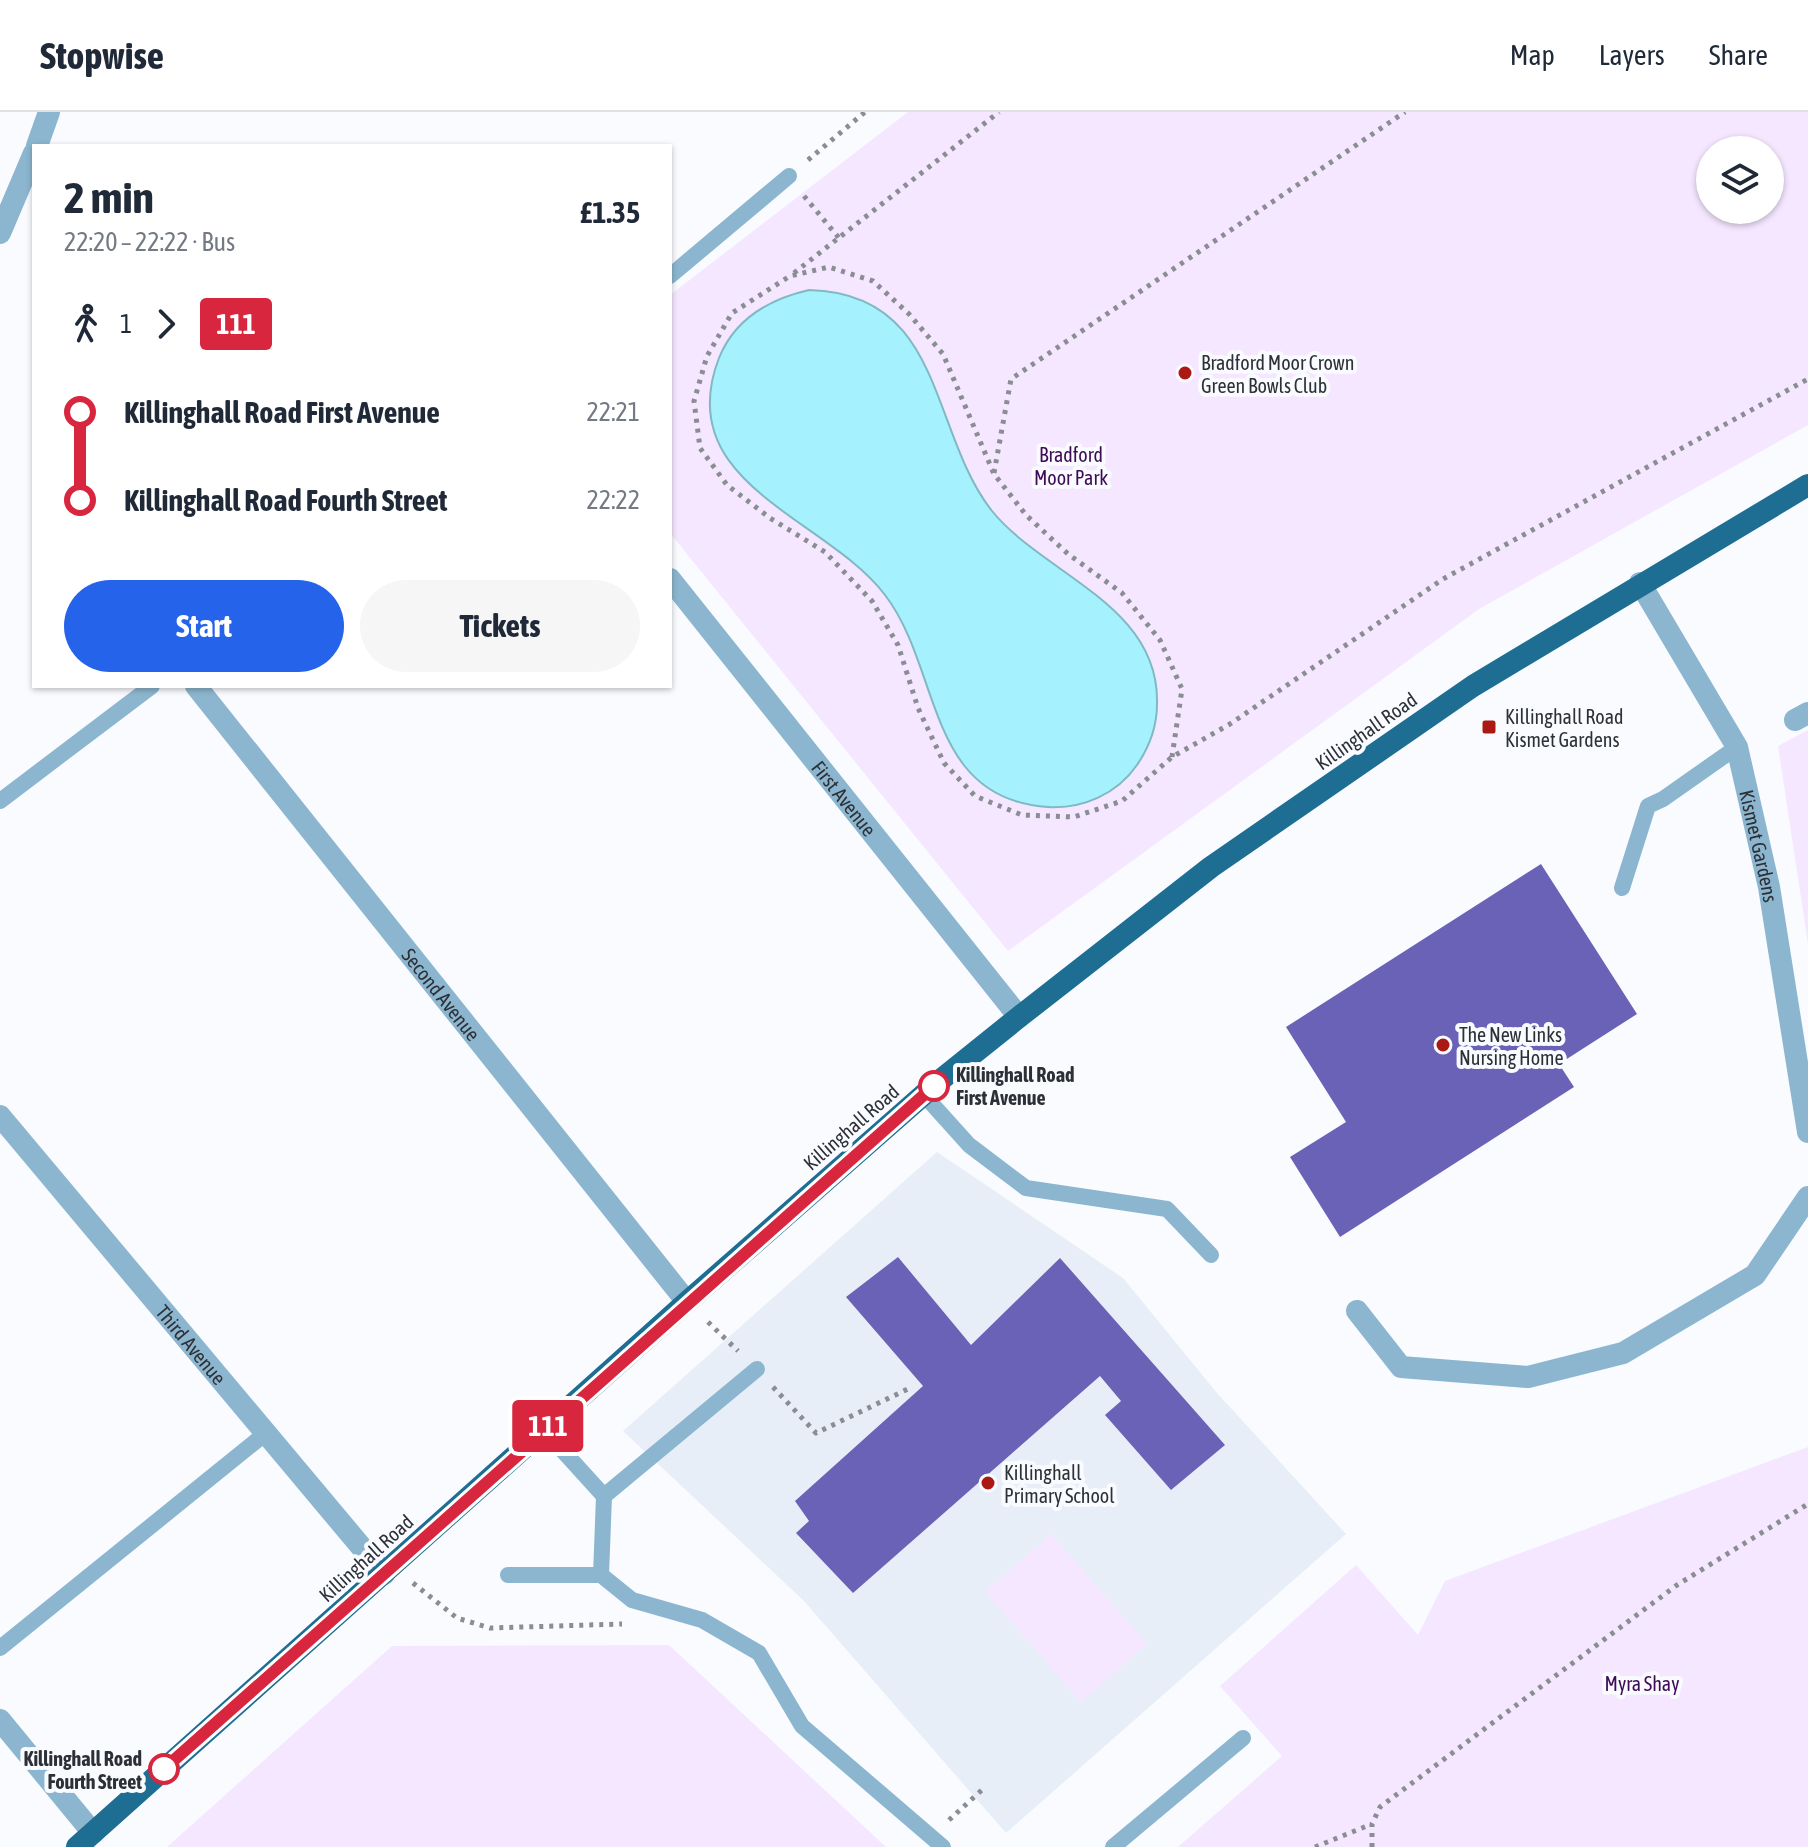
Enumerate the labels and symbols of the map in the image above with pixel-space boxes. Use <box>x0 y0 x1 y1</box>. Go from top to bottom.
place label: Bradford Moor Crown Green Bowls Club <box>1201 351 1354 397</box>
marker: Bradford Moor Crown Green Bowls Club <box>1176 364 1194 382</box>
park label: Bradford Moor Park <box>1034 443 1108 489</box>
street label: Killinghall Road <box>1311 688 1421 774</box>
place label: Killinghall Road Kismet Gardens <box>1505 705 1623 751</box>
marker: Killinghall Road Kismet Gardens <box>1480 718 1498 736</box>
street label: First Avenue <box>808 756 881 840</box>
street label: Kismet Gardens <box>1736 787 1783 904</box>
street label: Second Avenue <box>398 943 485 1045</box>
place label: The New Links Nursing Home <box>1459 1023 1564 1069</box>
marker: The New Links Nursing Home <box>1434 1036 1452 1054</box>
place label: Killinghall Road First Avenue <box>956 1063 1074 1109</box>
marker: Killinghall Road First Avenue <box>919 1071 949 1101</box>
street label: Killinghall Road <box>799 1079 903 1175</box>
street label: Third Avenue <box>152 1300 231 1389</box>
line badge: 111 <box>502 1400 594 1452</box>
place label: Killinghall Primary School <box>1004 1461 1115 1507</box>
marker: Killinghall Primary School <box>979 1474 997 1492</box>
street label: Killinghall Road <box>314 1510 418 1606</box>
park label: Myra Shay <box>1605 1672 1679 1695</box>
place label: Killinghall Road Fourth Street <box>24 1747 142 1793</box>
marker: Killinghall Road Fourth Street <box>149 1754 179 1784</box>

